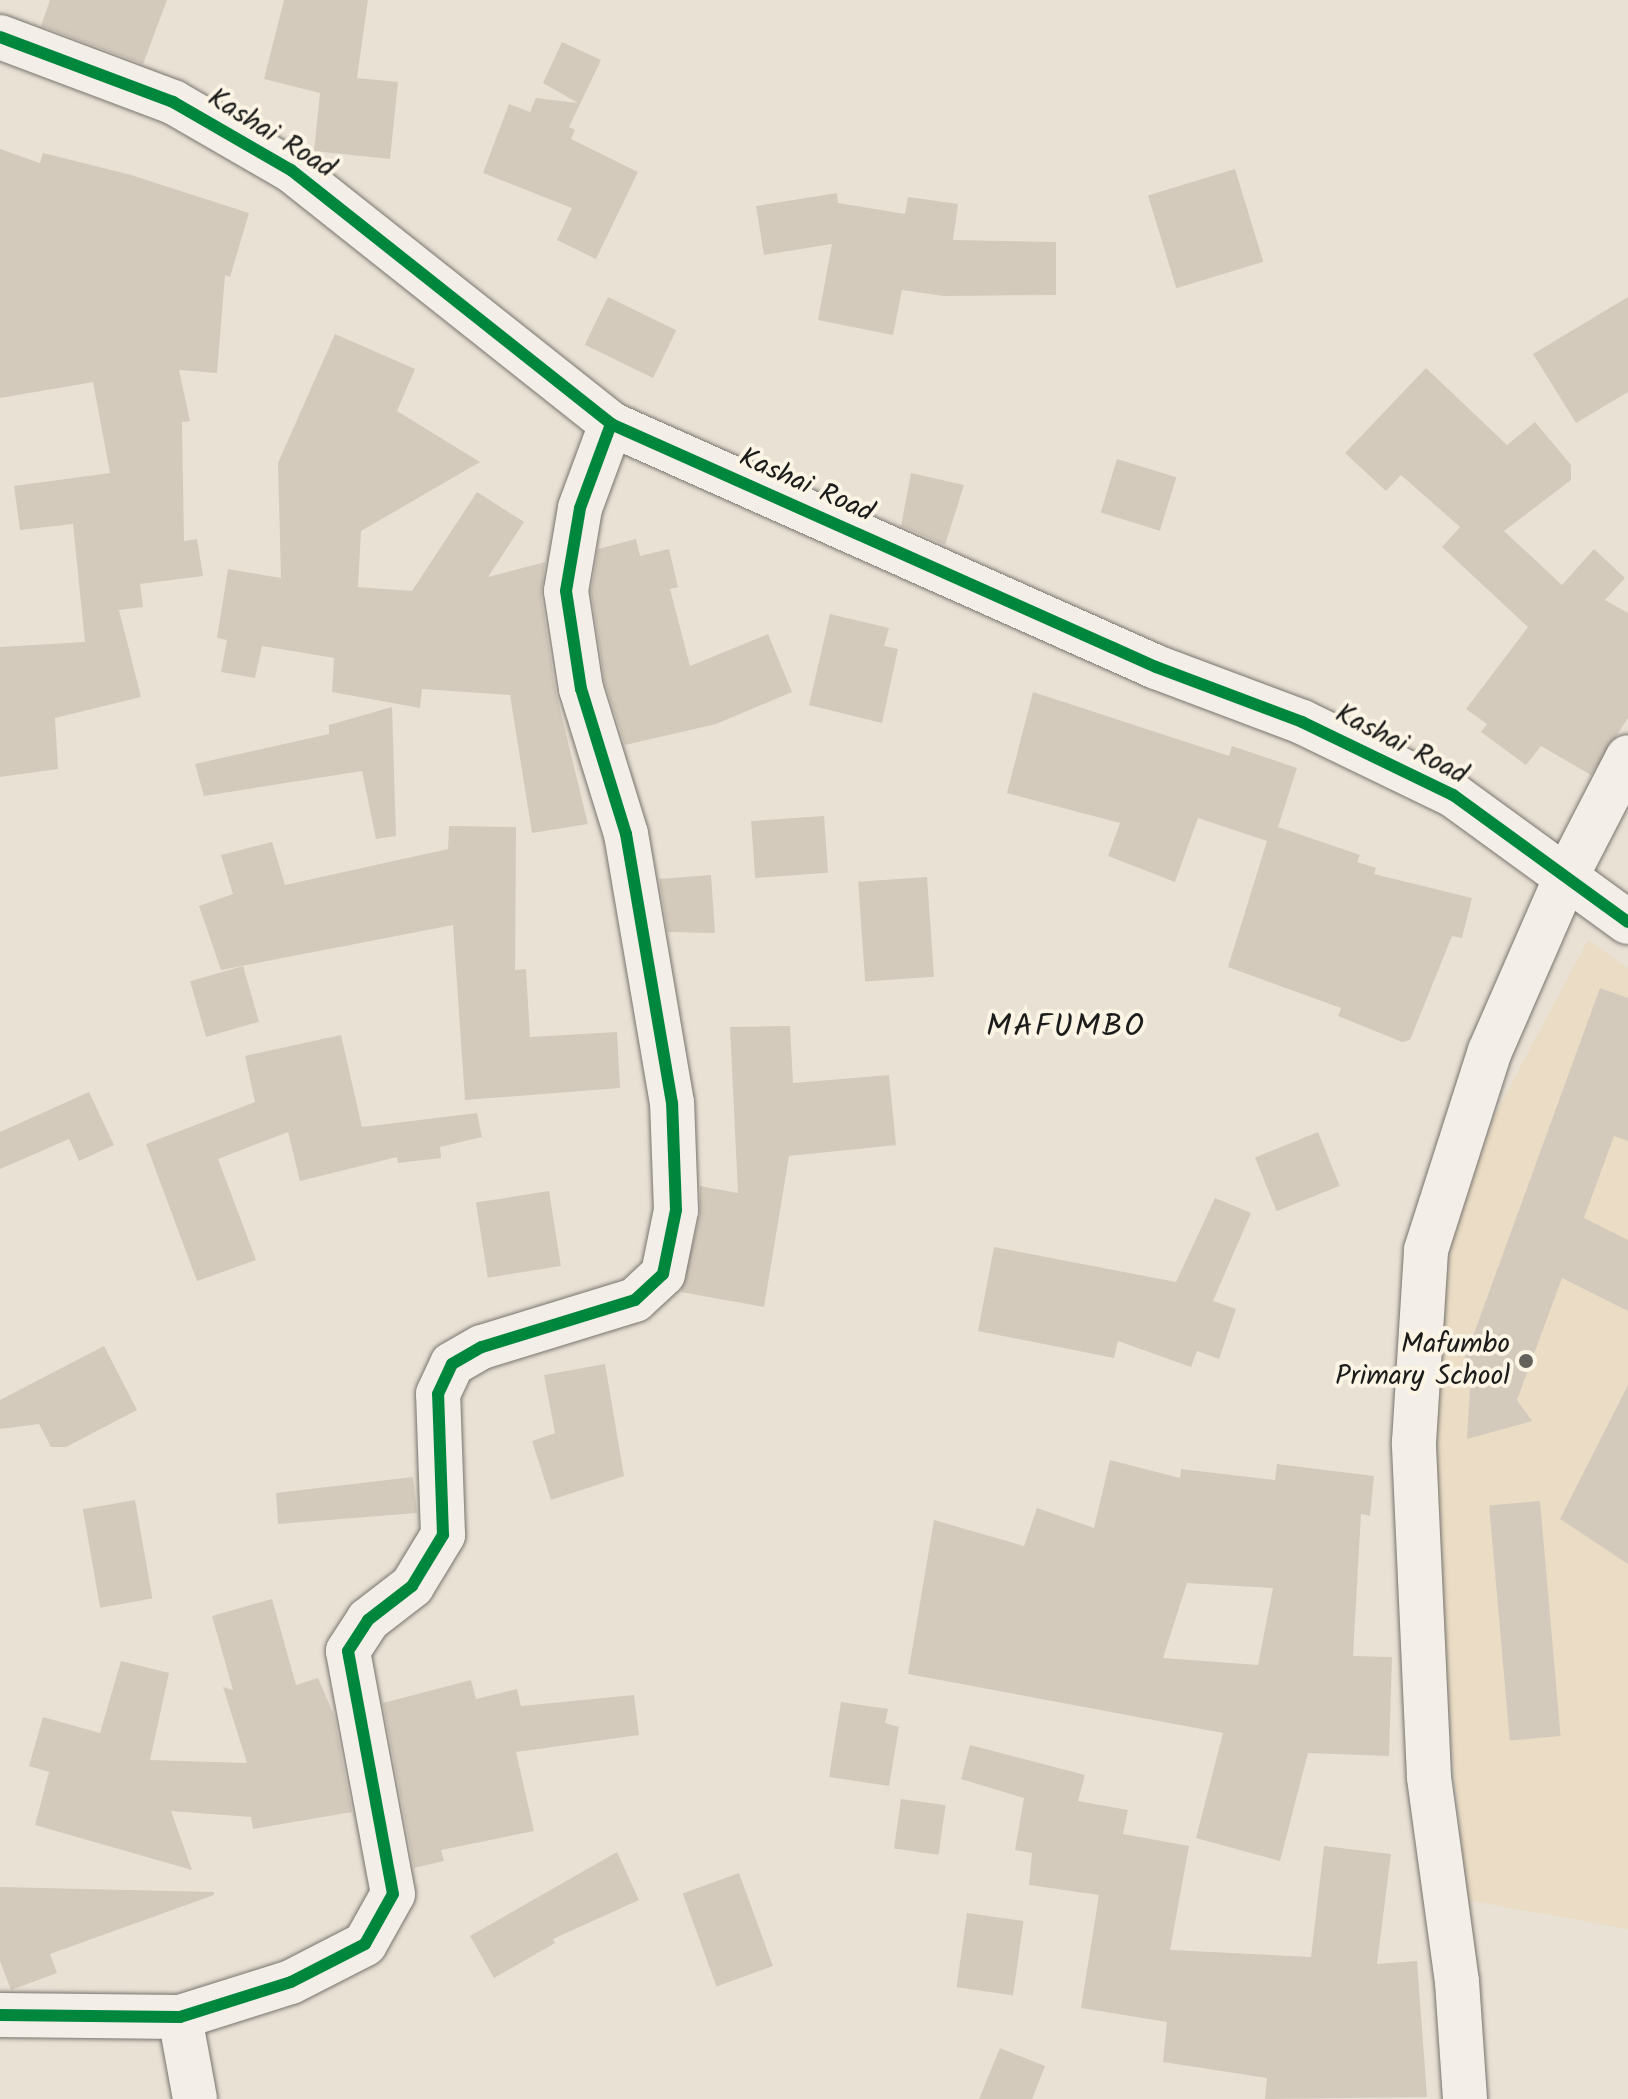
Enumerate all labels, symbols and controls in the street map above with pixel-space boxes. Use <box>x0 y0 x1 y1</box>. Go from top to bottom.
street label: Kashai Road <box>201 82 341 186</box>
street label: Kashai Road <box>733 441 879 531</box>
street label: Kashai Road <box>1329 697 1473 793</box>
district label: MAFUMBO <box>986 1009 1146 1047</box>
place label: Mafumbo Primary School <box>1335 1328 1510 1394</box>
marker: Mafumbo Primary School <box>1517 1352 1535 1370</box>

